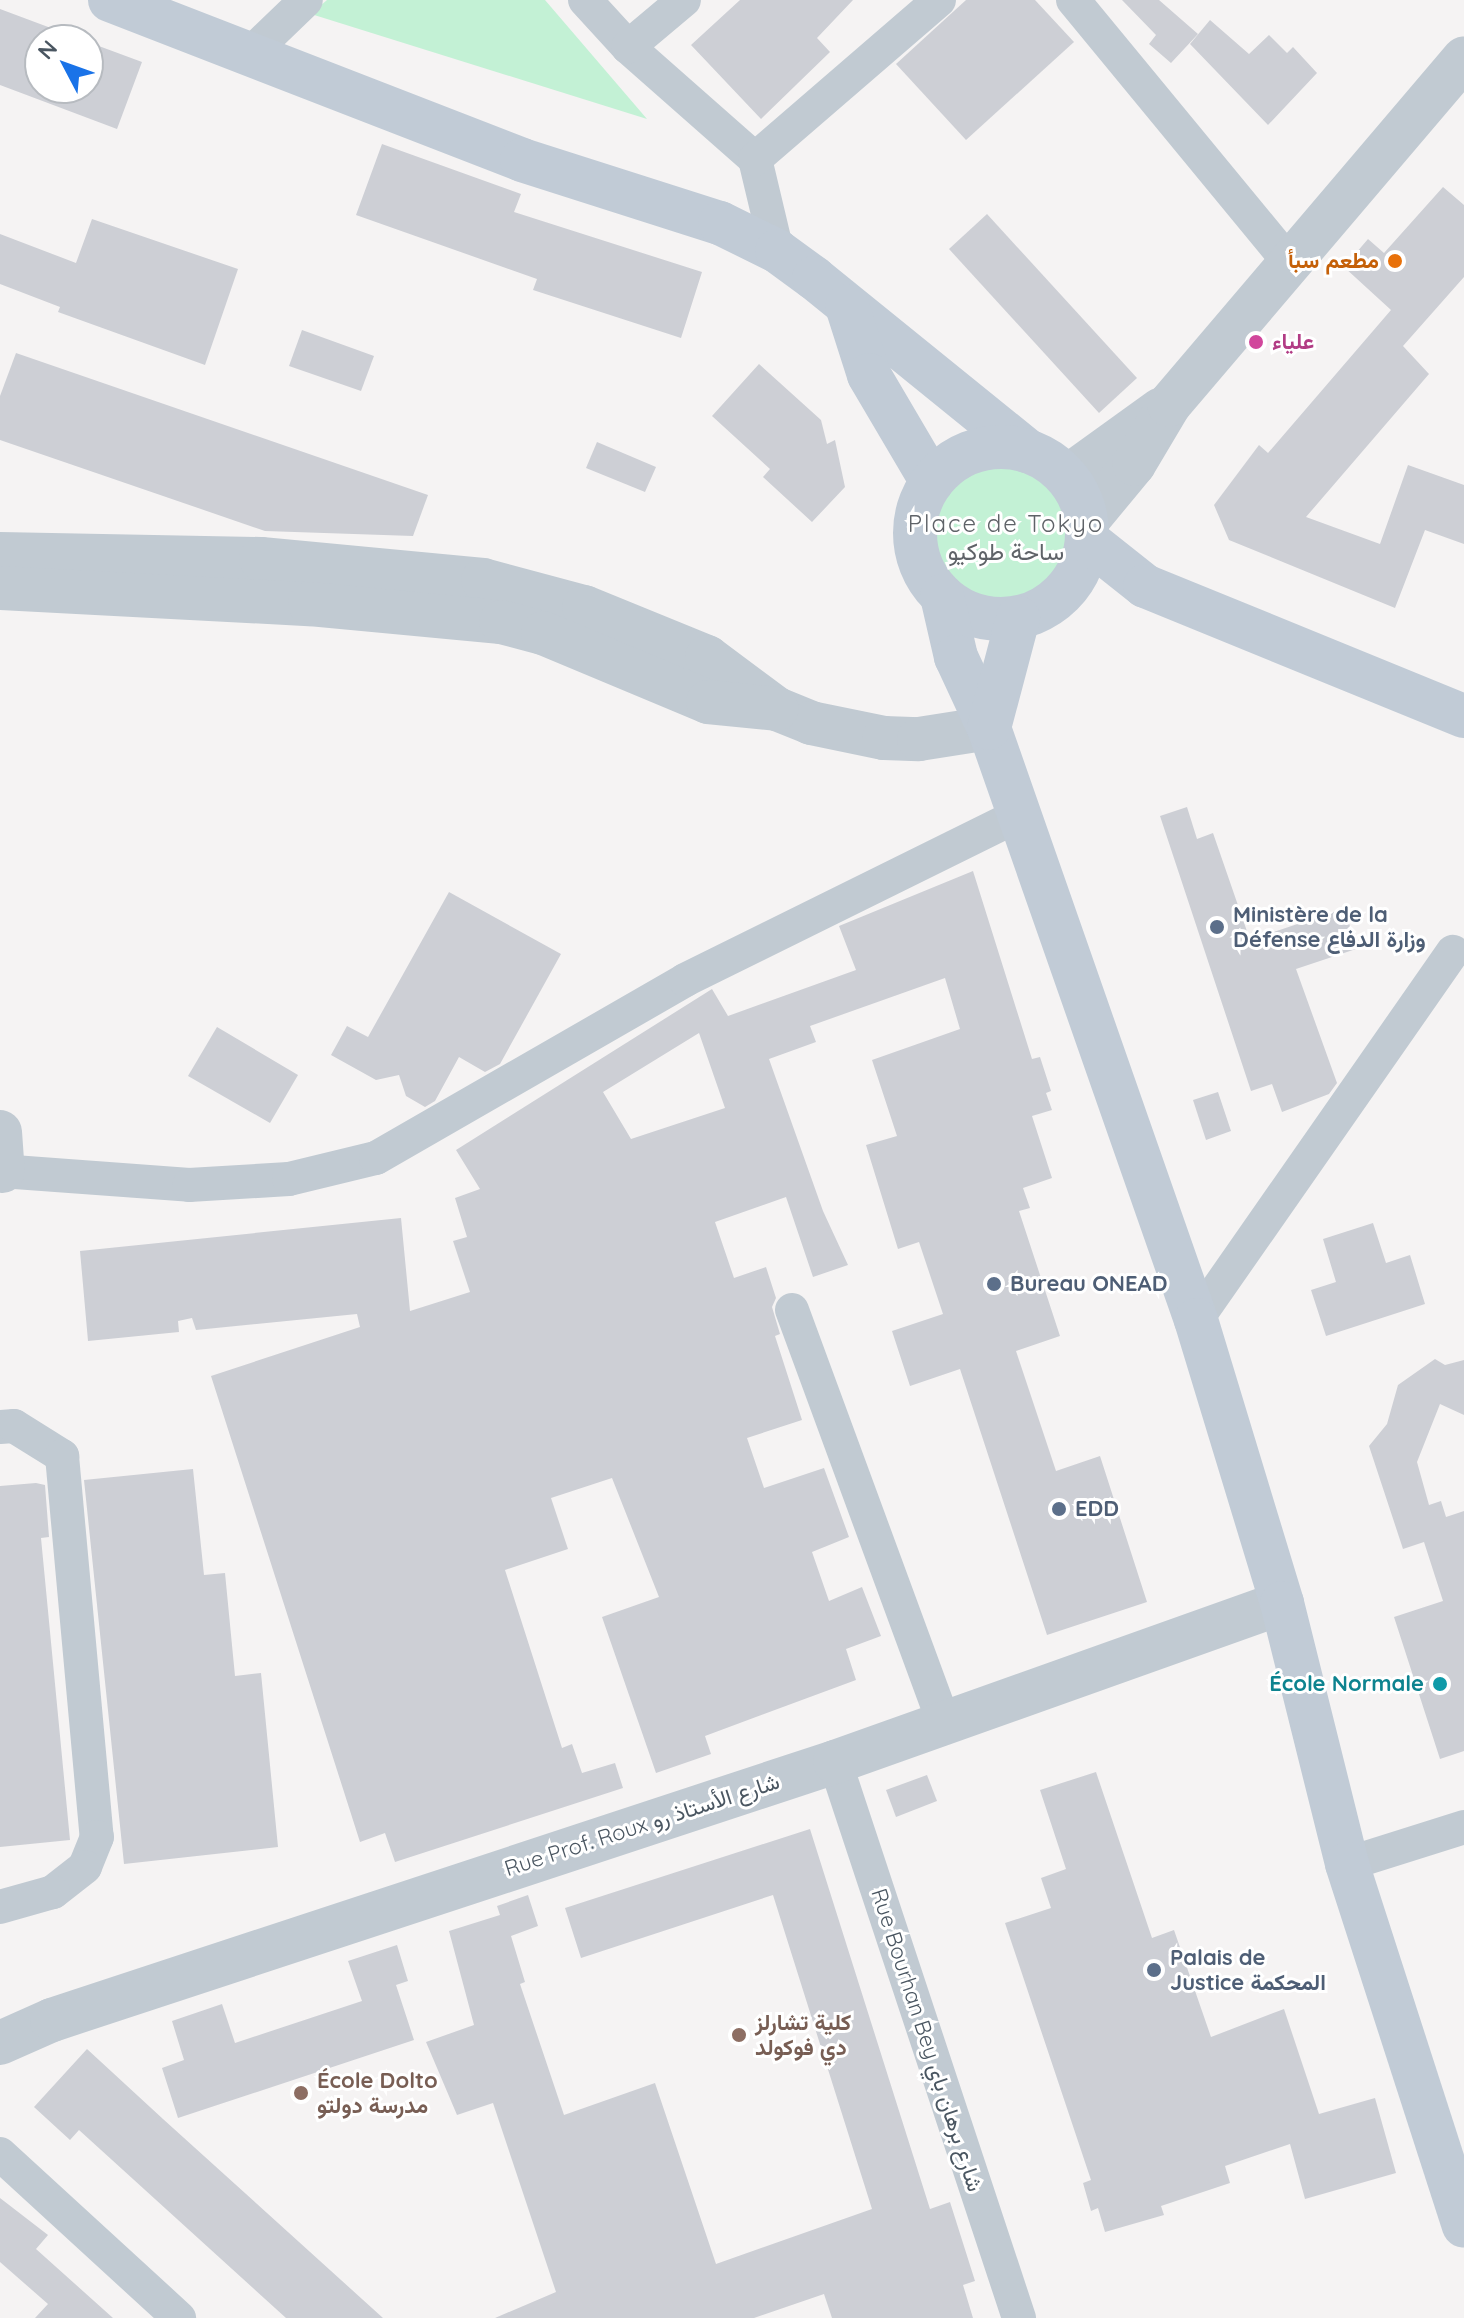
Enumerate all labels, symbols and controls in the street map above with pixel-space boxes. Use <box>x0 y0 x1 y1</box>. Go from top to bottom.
north arrow <box>24 24 104 104</box>
text: N <box>32 34 63 65</box>
place label: مطعم سبأ <box>1288 248 1379 274</box>
marker: مطعم سبأ <box>1386 252 1404 270</box>
place label: علياء <box>1272 329 1314 355</box>
marker: علياء <box>1247 333 1265 351</box>
district label: Place de Tokyo ساحة طوكيو <box>908 510 1104 566</box>
place label: Ministère de la Défense وزارة الدفاع <box>1233 901 1426 952</box>
marker: Ministère de la Défense وزارة الدفاع <box>1208 918 1226 936</box>
place label: Bureau ONEAD <box>1010 1271 1167 1297</box>
marker: Bureau ONEAD <box>985 1275 1003 1293</box>
place label: EDD <box>1075 1496 1119 1522</box>
marker: EDD <box>1050 1500 1068 1518</box>
place label: École Normale <box>1269 1671 1424 1697</box>
marker: École Normale <box>1431 1675 1449 1693</box>
street label: Rue Prof. Roux شارع الأستاذ رو <box>501 1768 783 1882</box>
street label: Rue Bourhan Bey شارع برهان باي <box>865 1885 989 2195</box>
place label: Palais de Justice المحكمة <box>1170 1944 1326 1996</box>
marker: Palais de Justice المحكمة <box>1145 1961 1163 1979</box>
place label: كلية تشارلز دي فوكولد <box>755 2009 851 2060</box>
marker: كلية تشارلز دي فوكولد <box>730 2026 748 2044</box>
place label: École Dolto مدرسة دولتو <box>317 2067 438 2118</box>
marker: École Dolto مدرسة دولتو <box>292 2084 310 2102</box>

